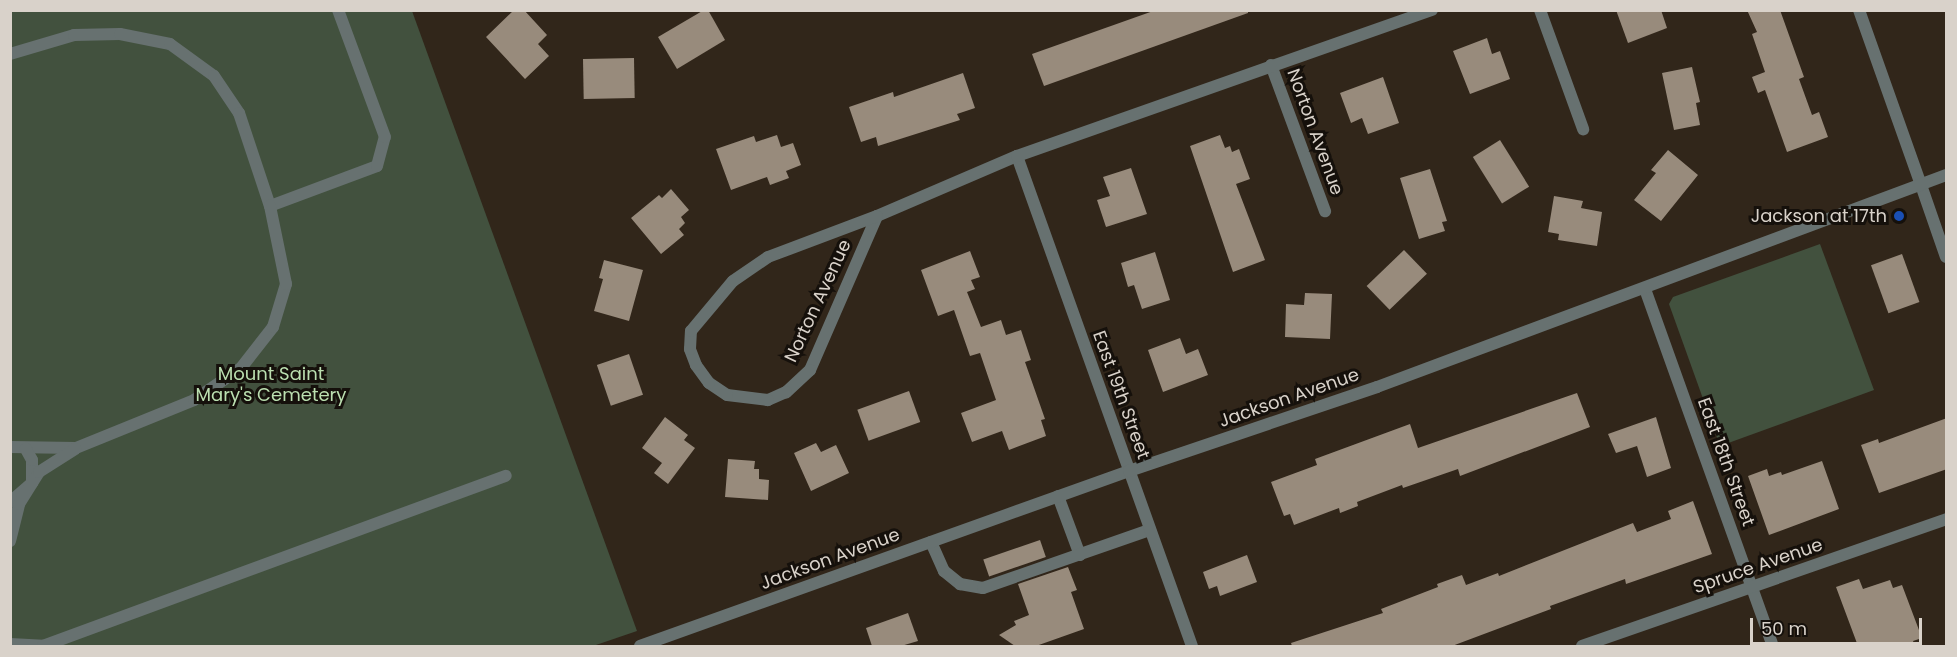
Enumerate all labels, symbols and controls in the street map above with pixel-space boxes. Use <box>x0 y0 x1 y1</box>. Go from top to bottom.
street label: Norton Avenue <box>1282 66 1348 198</box>
place label: Jackson at 17th <box>1751 205 1887 227</box>
marker: Jackson at 17th <box>1892 209 1906 223</box>
street label: Norton Avenue <box>780 236 856 366</box>
street label: East 19th Street <box>1088 328 1154 462</box>
park label: Mount Saint Mary's Cemetery <box>196 364 346 406</box>
street label: Jackson Avenue <box>1216 364 1362 432</box>
street label: East 18th Street <box>1693 395 1759 529</box>
street label: Jackson Avenue <box>757 524 903 594</box>
street label: Spruce Avenue <box>1690 534 1826 598</box>
scale bar <box>1753 606 1926 644</box>
text: 50 m <box>1761 616 1807 641</box>

